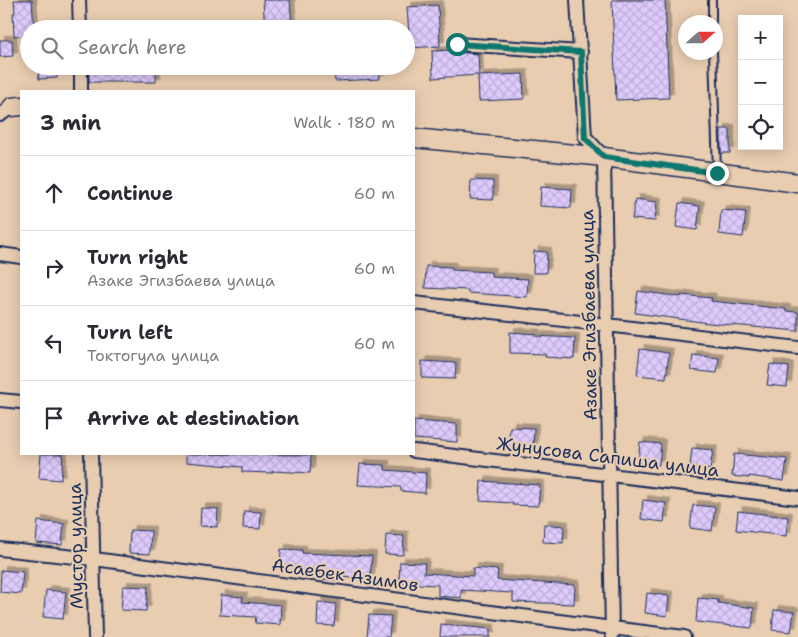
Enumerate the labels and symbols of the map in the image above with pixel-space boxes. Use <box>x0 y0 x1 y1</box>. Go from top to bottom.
north arrow <box>678 15 723 60</box>
route start <box>446 33 469 56</box>
route end <box>706 162 729 185</box>
street label: Азаке Эгизбаева улица <box>575 209 603 421</box>
street label: Жунусова Сапиша улица <box>495 431 721 483</box>
street label: Мустор улица <box>63 483 89 609</box>
street label: Асаебек Азимов <box>270 553 420 597</box>

